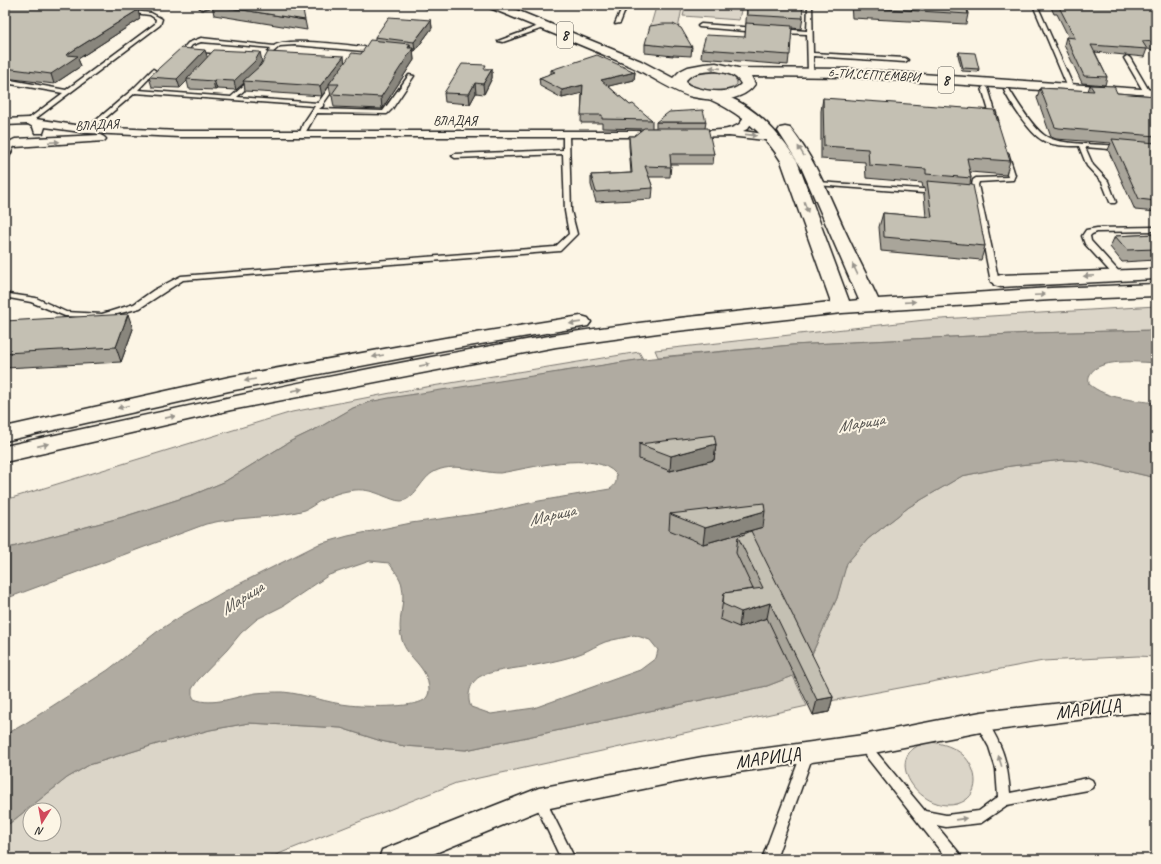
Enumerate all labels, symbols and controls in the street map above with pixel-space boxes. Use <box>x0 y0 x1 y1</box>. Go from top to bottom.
road number: 8 <box>557 22 573 48</box>
one-way arrow <box>709 64 721 71</box>
street label: 6-ТИ СЕПТЕМВРИ <box>828 65 923 86</box>
road number: 8 <box>938 67 954 93</box>
street label: ВЛАДАЯ <box>433 113 479 129</box>
street label: ВЛАДАЯ <box>75 116 121 134</box>
one-way arrow <box>745 132 757 138</box>
one-way arrow <box>48 138 60 145</box>
one-way arrow <box>797 145 804 157</box>
one-way arrow <box>804 202 810 214</box>
one-way arrow <box>852 264 858 275</box>
one-way arrow <box>1083 273 1095 280</box>
one-way arrow <box>1034 291 1046 298</box>
one-way arrow <box>904 299 916 306</box>
one-way arrow <box>569 320 581 326</box>
one-way arrow <box>372 353 384 359</box>
one-way arrow <box>418 361 431 367</box>
one-way arrow <box>244 377 256 383</box>
one-way arrow <box>291 387 303 393</box>
one-way arrow <box>117 405 129 411</box>
water label: Марица <box>836 408 888 437</box>
one-way arrow <box>164 413 176 419</box>
one-way arrow <box>37 442 49 448</box>
water label: Марица <box>527 499 579 531</box>
water label: Марица <box>217 575 269 620</box>
street label: МАРИЦА <box>1054 693 1123 725</box>
street label: МАРИЦА <box>734 741 803 774</box>
one-way arrow <box>997 755 1003 767</box>
north arrow <box>22 802 62 842</box>
one-way arrow <box>955 816 967 822</box>
text: N <box>33 824 45 839</box>

